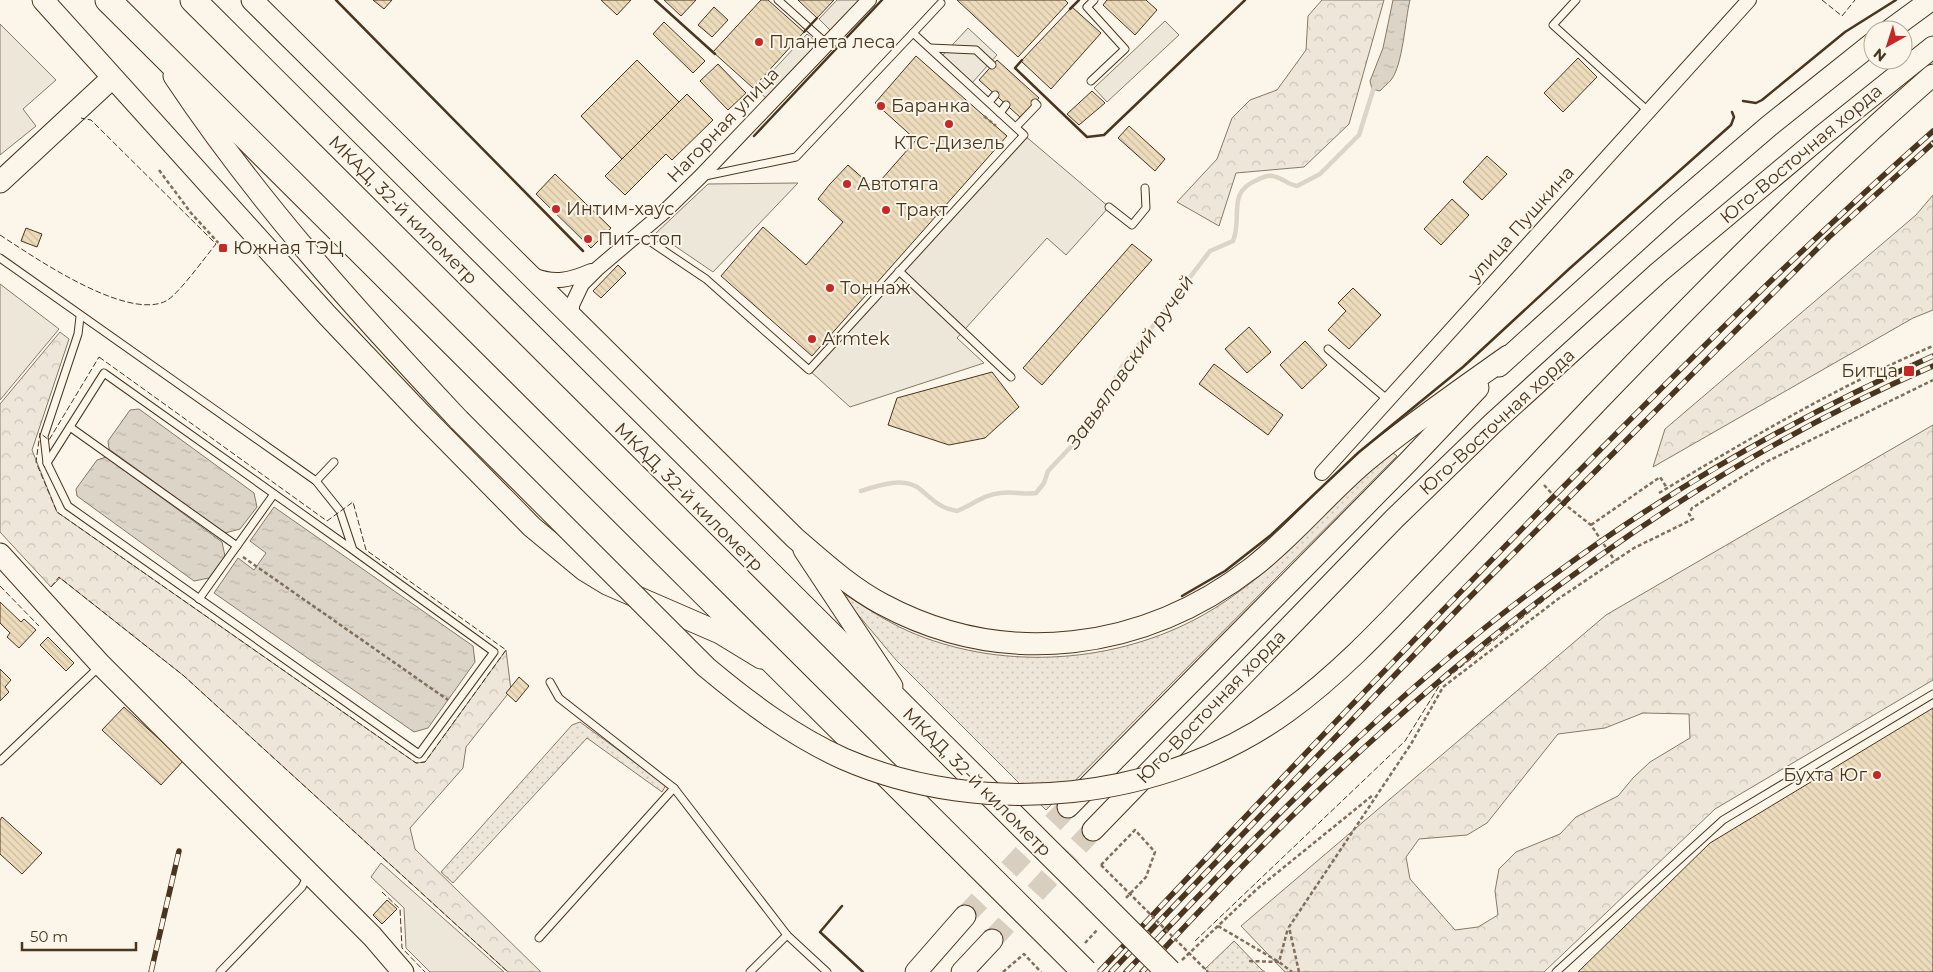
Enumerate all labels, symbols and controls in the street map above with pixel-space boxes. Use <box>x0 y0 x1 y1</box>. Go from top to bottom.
north arrow <box>1863 20 1913 70</box>
place label: Планета леса <box>769 31 895 53</box>
marker: Планета леса <box>753 36 765 48</box>
text: N <box>1870 45 1890 66</box>
street label: Нагорная улица <box>662 63 784 187</box>
street label: Юго-Восточная хорда <box>1715 80 1887 228</box>
place label: Баранка <box>891 95 970 117</box>
marker: Баранка <box>875 100 887 112</box>
marker: КТС-Дизель <box>943 118 955 130</box>
street label: МКАД, 32-й километр <box>324 131 482 289</box>
place label: КТС-Дизель <box>894 132 1004 154</box>
street label: улица Пушкина <box>1463 162 1579 287</box>
place label: Автотяга <box>857 173 939 195</box>
marker: Автотяга <box>841 178 853 190</box>
place label: Интим-хаус <box>566 198 674 220</box>
place label: Тракт <box>896 199 948 221</box>
marker: Интим-хаус <box>550 203 562 215</box>
marker: Тракт <box>880 204 892 216</box>
place label: Пит-стоп <box>598 228 682 250</box>
marker: Пит-стоп <box>582 233 594 245</box>
place label: Южная ТЭЦ <box>233 237 344 259</box>
marker: Южная ТЭЦ <box>217 242 229 254</box>
water label: Завьяловский ручей <box>1061 271 1199 454</box>
place label: Тоннаж <box>840 277 911 299</box>
marker: Тоннаж <box>824 282 836 294</box>
place label: Armtek <box>822 328 890 350</box>
marker: Armtek <box>806 333 818 345</box>
street label: Юго-Восточная хорда <box>1415 344 1579 500</box>
place label: Битца <box>1841 360 1898 382</box>
marker: Битца <box>1902 364 1916 378</box>
street label: МКАД, 32-й километр <box>610 418 768 576</box>
street label: Юго-Восточная хорда <box>1132 626 1290 788</box>
street label: МКАД, 32-й километр <box>898 703 1056 861</box>
place label: Бухта Юг <box>1783 764 1867 786</box>
marker: Бухта Юг <box>1871 769 1883 781</box>
scale bar <box>22 920 136 952</box>
text: 50 m <box>30 927 68 946</box>

